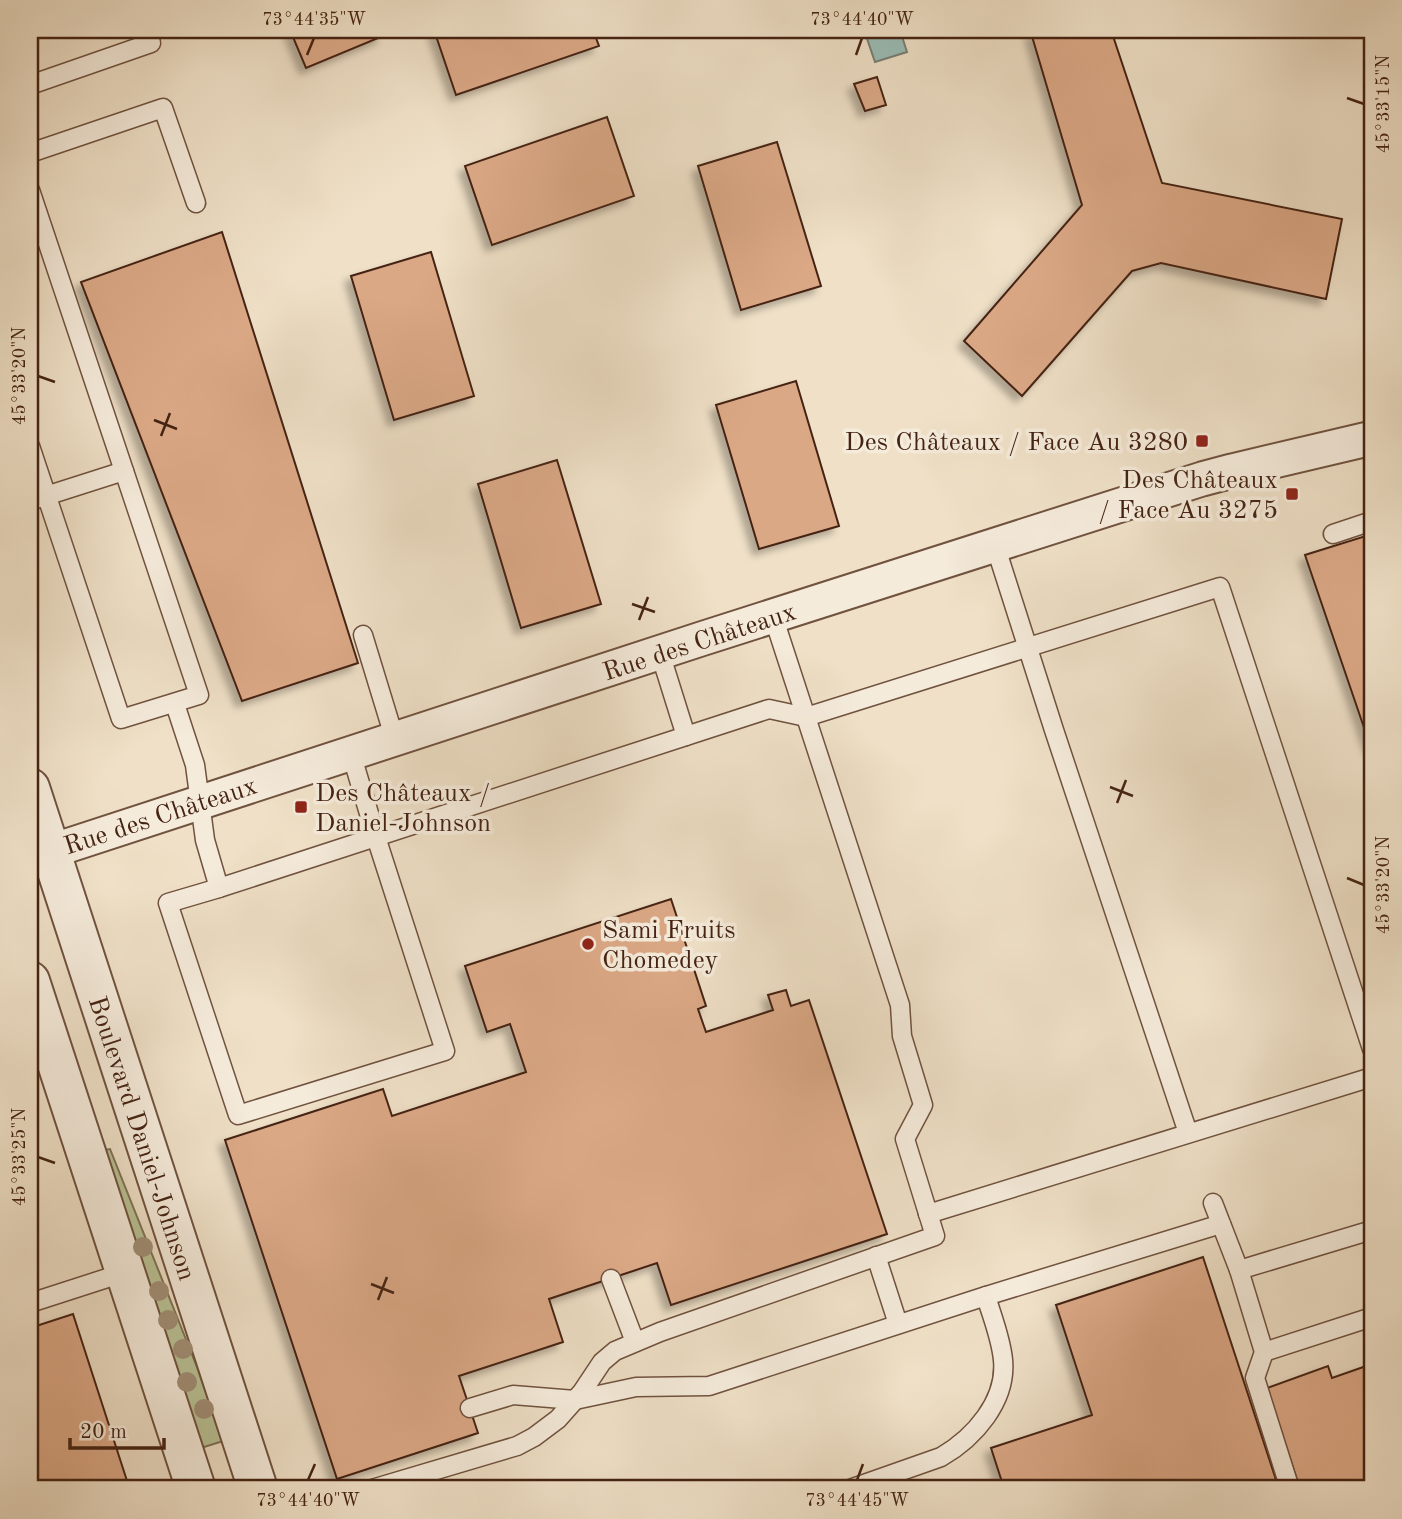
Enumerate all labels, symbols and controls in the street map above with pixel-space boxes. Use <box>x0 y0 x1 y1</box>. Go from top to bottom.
text: 73°44'35"W <box>262 11 366 29</box>
text: 73°44'40"W <box>810 11 914 29</box>
text: 45°33'15"N <box>1375 55 1393 153</box>
text: 45°33'20"N <box>11 327 29 425</box>
place label: Des Châteaux / Face Au 3280 <box>845 430 1188 456</box>
marker: Des Châteaux / Face Au 3280 <box>1194 433 1210 449</box>
place label: Des Châteaux / Face Au 3275 <box>1098 468 1278 524</box>
marker: Des Châteaux / Face Au 3275 <box>1284 486 1300 502</box>
street label: Rue des Châteaux <box>600 599 799 686</box>
street label: Rue des Châteaux <box>61 773 260 860</box>
place label: Des Châteaux / Daniel-Johnson <box>315 781 491 837</box>
marker: Des Châteaux / Daniel-Johnson <box>293 799 309 815</box>
text: 45°33'20"N <box>1375 836 1393 934</box>
place label: Sami Fruits Chomedey <box>602 918 735 974</box>
marker: Sami Fruits Chomedey <box>580 936 596 952</box>
street label: Boulevard Daniel-Johnson <box>83 993 199 1284</box>
text: 45°33'25"N <box>11 1108 29 1206</box>
scale bar <box>70 1407 164 1451</box>
text: 20 m <box>80 1422 127 1443</box>
text: 73°44'40"W <box>256 1492 360 1510</box>
text: 73°44'45"W <box>805 1492 909 1510</box>

